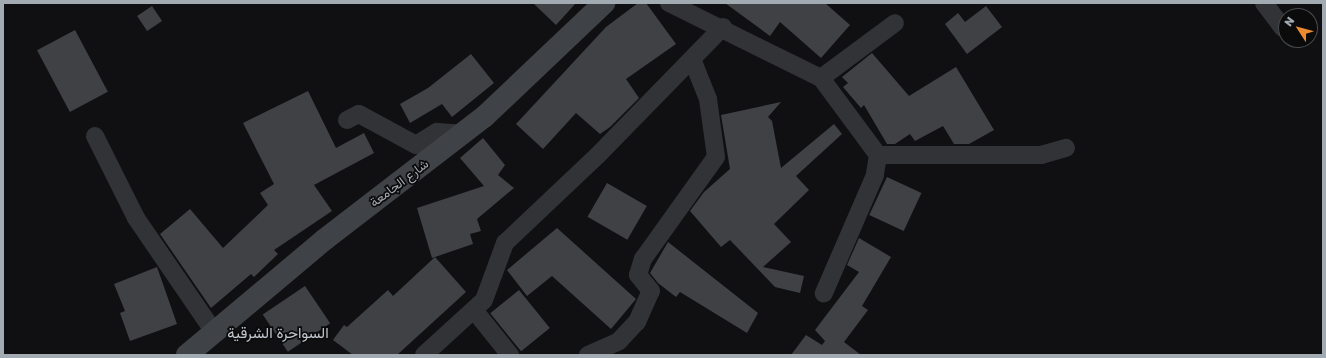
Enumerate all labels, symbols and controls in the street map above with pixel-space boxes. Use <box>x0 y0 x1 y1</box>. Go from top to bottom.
north arrow <box>1278 8 1318 48</box>
text: N <box>1281 14 1296 28</box>
street label: شارع الجامعة <box>367 156 431 210</box>
district label: السواحرة الشرقية <box>227 324 329 342</box>

